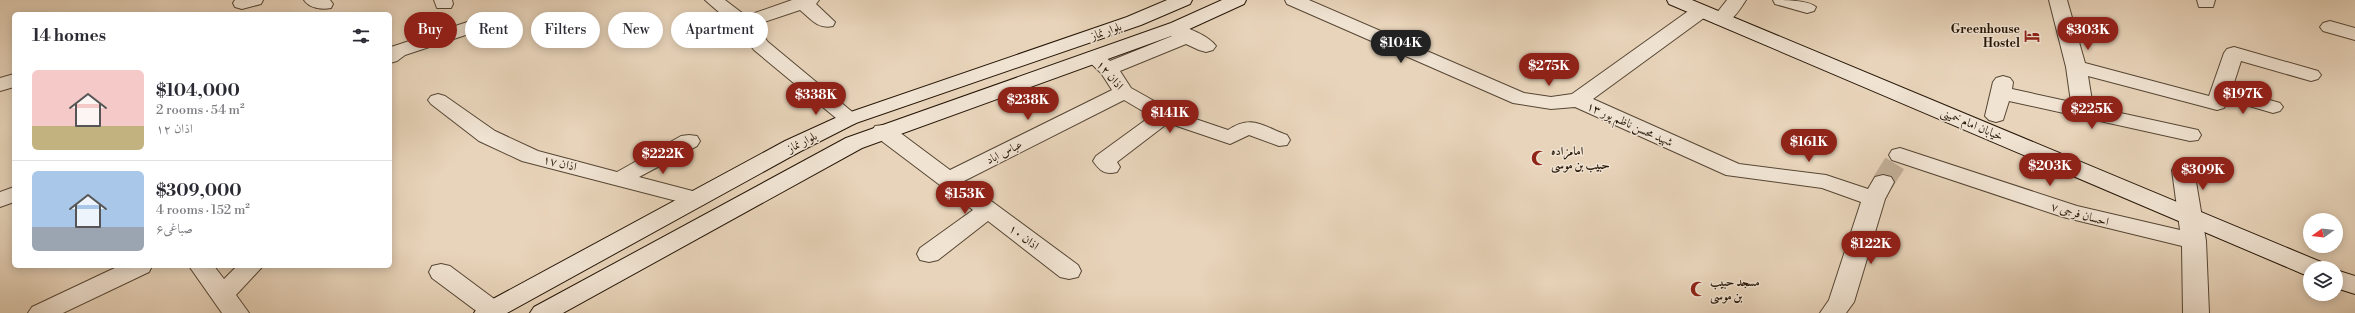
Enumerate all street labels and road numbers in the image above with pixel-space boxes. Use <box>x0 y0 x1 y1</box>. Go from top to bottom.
street label: بلوار نماز <box>1088 19 1124 44</box>
street label: اذان ۱۲ <box>1093 58 1127 93</box>
street label: شهید محسن ناظم پور ۱۳ <box>1583 99 1675 153</box>
street label: خیابان امام خمینی <box>1937 105 2005 147</box>
street label: بلوار نماز <box>784 129 820 157</box>
street label: عباس اباد <box>984 137 1025 168</box>
street label: اذان ۱۷ <box>542 152 579 175</box>
street label: احسان فرجی ۷ <box>2049 199 2111 230</box>
street label: اذان ۱۰ <box>1006 221 1042 254</box>

